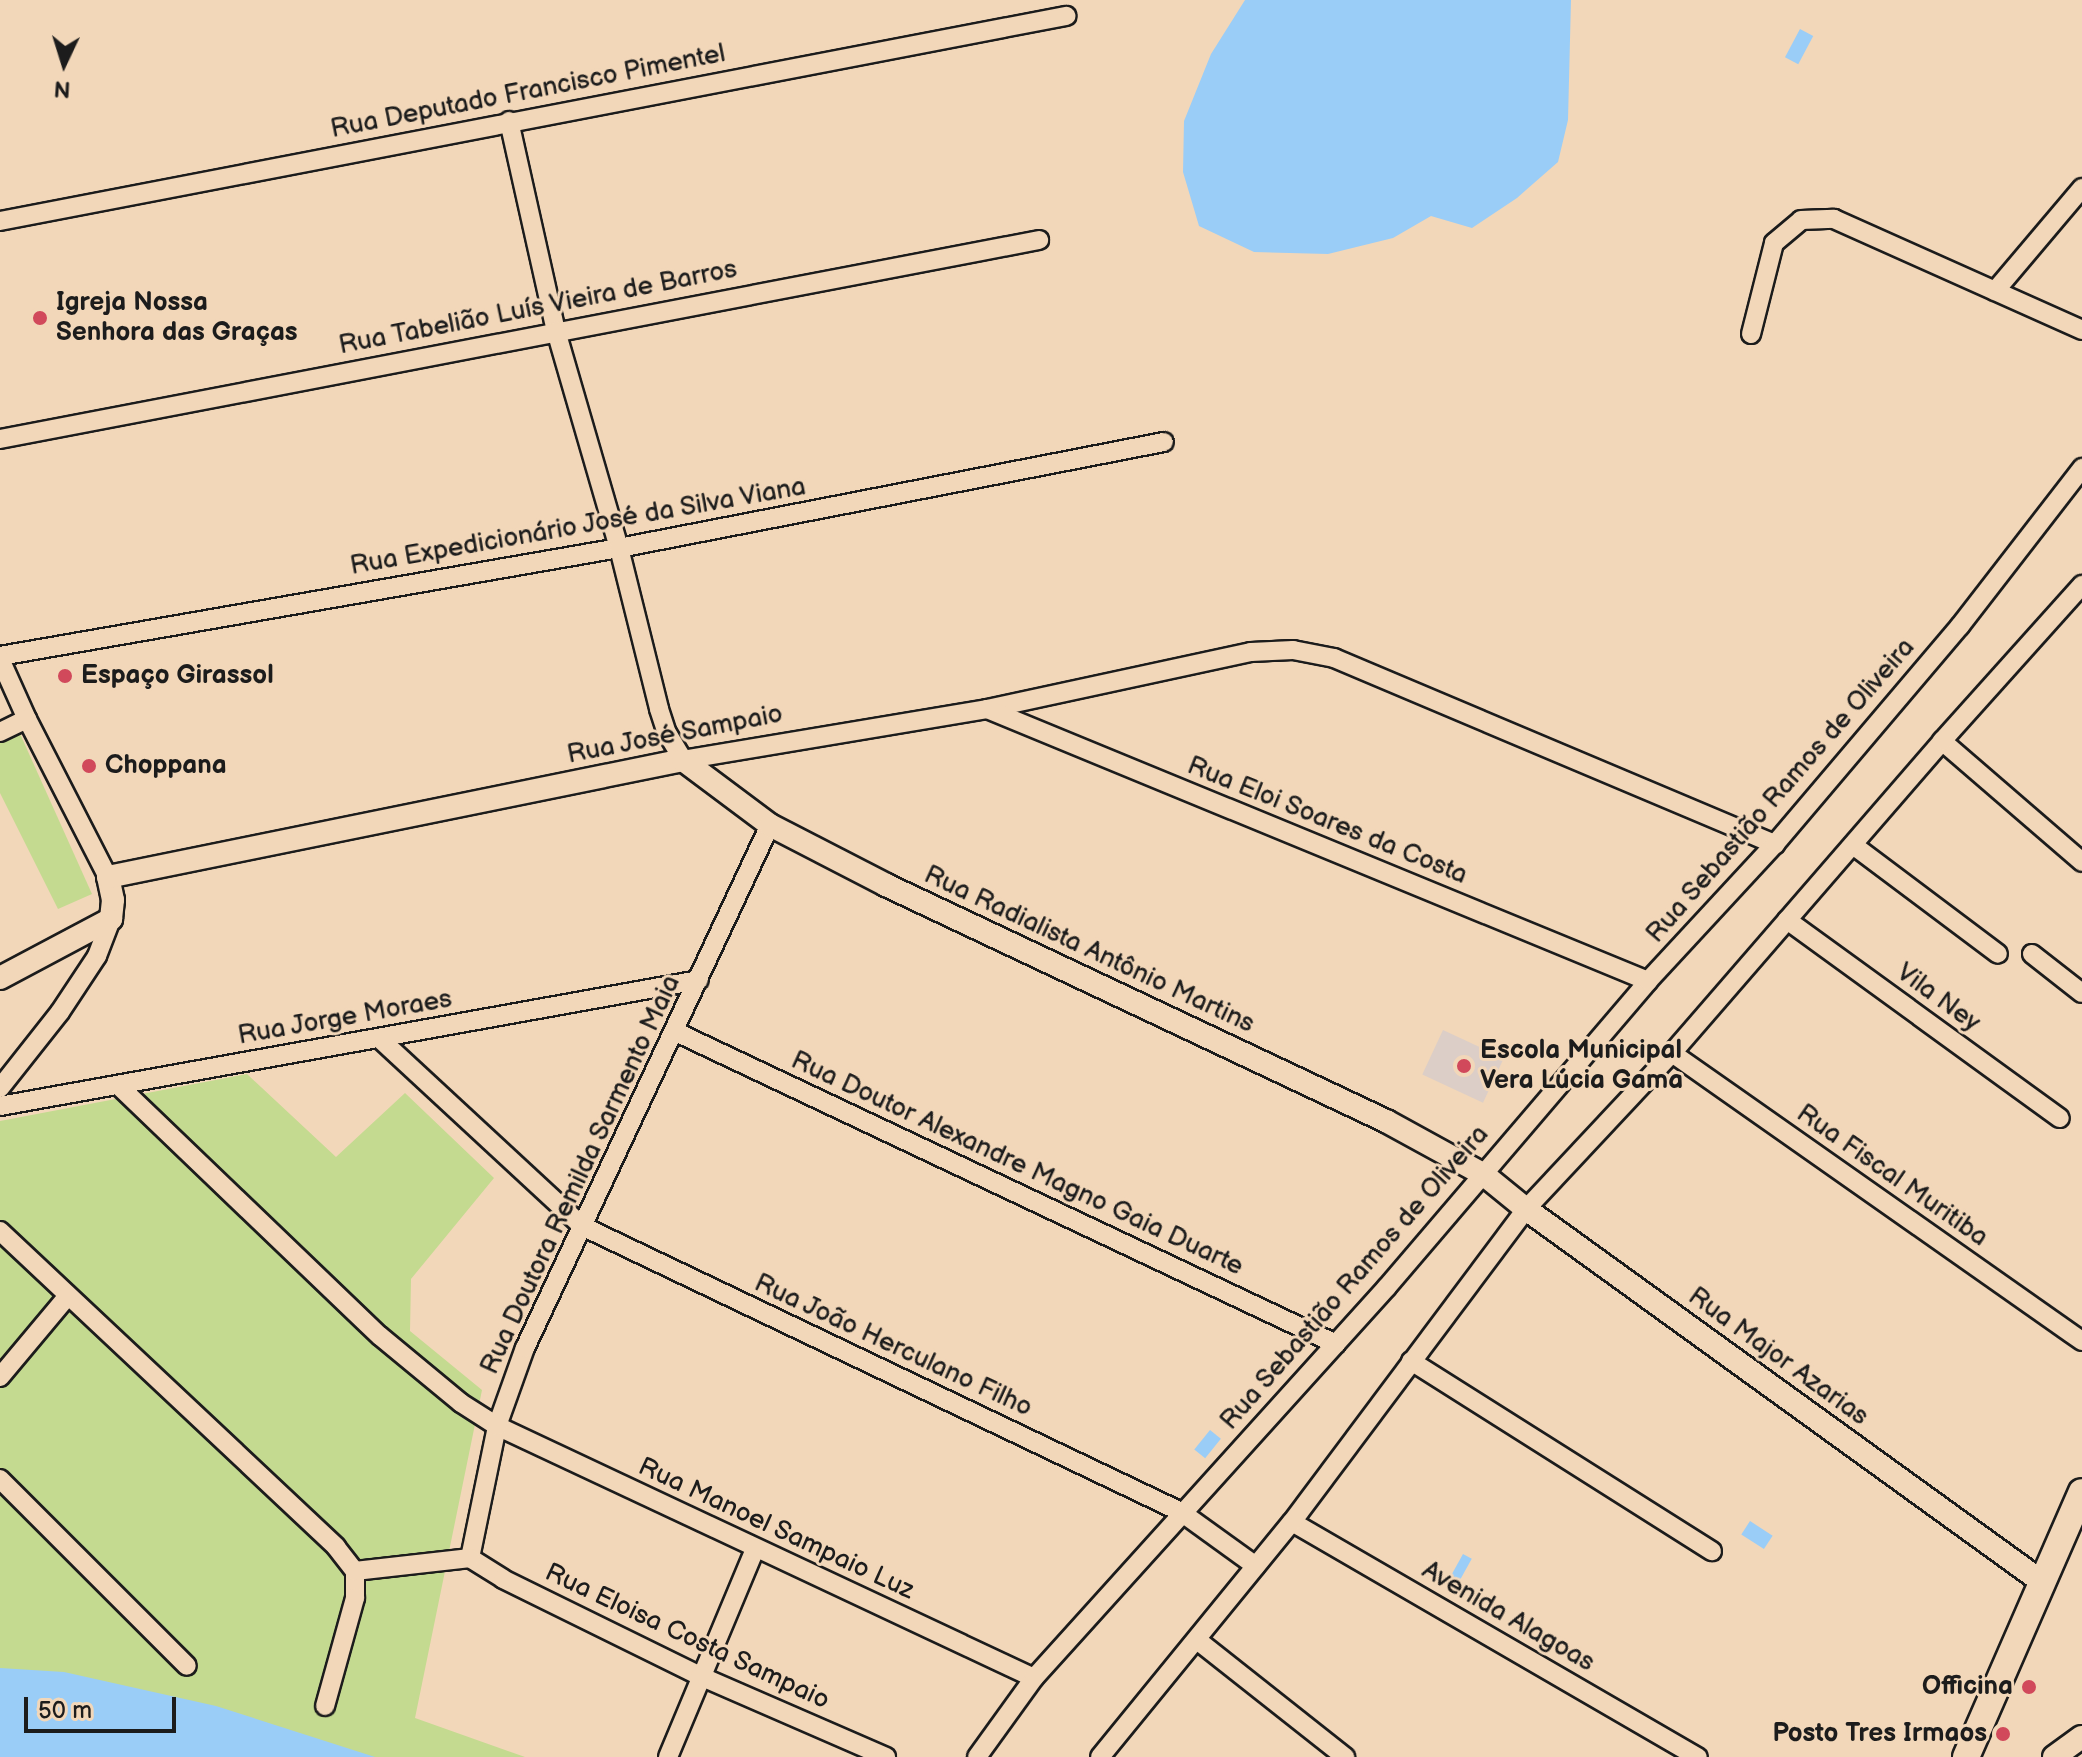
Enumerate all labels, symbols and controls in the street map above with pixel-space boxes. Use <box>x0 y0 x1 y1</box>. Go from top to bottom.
north arrow <box>24 24 104 104</box>
street label: Rua Deputado Francisco Pimentel <box>328 38 728 146</box>
text: N <box>53 74 71 102</box>
street label: Rua Tabelião Luís Vieira de Barros <box>336 254 740 362</box>
place label: Igreja Nossa Senhora das Graças <box>56 287 298 348</box>
marker: Igreja Nossa Senhora das Graças <box>31 309 49 327</box>
street label: Rua Expedicionário José da Silva Viana <box>347 471 809 583</box>
street label: Rua Sebastião Ramos de Oliveira <box>1640 632 1922 950</box>
place label: Espaço Girassol <box>81 660 274 692</box>
marker: Espaço Girassol <box>56 667 74 685</box>
street label: Rua José Sampaio <box>564 699 786 771</box>
place label: Choppana <box>105 750 227 782</box>
street label: Rua Eloi Soares da Costa <box>1182 750 1472 892</box>
marker: Choppana <box>80 757 98 775</box>
street label: Rua Radialista Antônio Martins <box>919 860 1259 1040</box>
street label: Vila Ney <box>1890 957 1986 1039</box>
street label: Rua Doutora Remilda Sarmento Maia <box>475 970 687 1380</box>
street label: Rua Jorge Moraes <box>235 984 455 1052</box>
place label: Escola Municipal Vera Lúcia Gama <box>1480 1035 1683 1096</box>
street label: Rua Doutor Alexandre Magno Gaia Duarte <box>786 1045 1248 1283</box>
marker: Escola Municipal Vera Lúcia Gama <box>1455 1057 1473 1075</box>
street label: Rua Fiscal Muritiba <box>1790 1098 1994 1254</box>
street label: Rua Sebastião Ramos de Oliveira <box>1214 1119 1496 1437</box>
street label: Rua João Herculano Filho <box>749 1268 1037 1424</box>
street label: Rua Major Azarias <box>1682 1281 1874 1433</box>
street label: Rua Manoel Sampaio Luz <box>633 1451 919 1607</box>
street label: Avenida Alagoas <box>1416 1555 1600 1679</box>
street label: Rua Eloisa Costa Sampaio <box>540 1557 834 1717</box>
place label: Officina <box>1922 1671 2013 1703</box>
marker: Officina <box>2020 1678 2038 1696</box>
scale bar <box>28 1681 180 1731</box>
text: 50 m <box>38 1696 92 1725</box>
place label: Posto Tres Irmaos <box>1773 1718 1987 1750</box>
marker: Posto Tres Irmaos <box>1994 1725 2012 1743</box>

